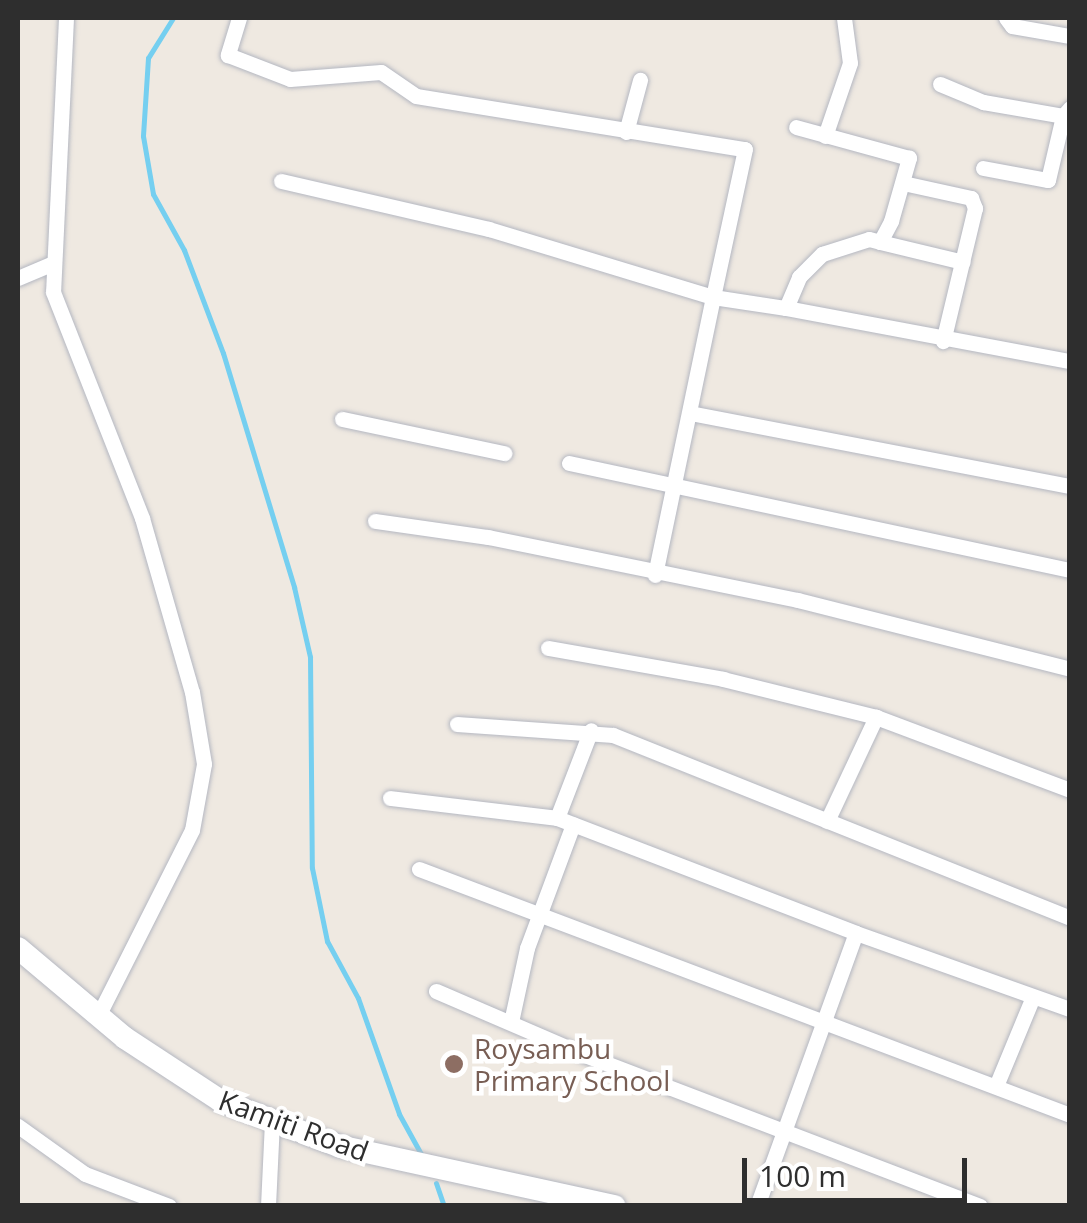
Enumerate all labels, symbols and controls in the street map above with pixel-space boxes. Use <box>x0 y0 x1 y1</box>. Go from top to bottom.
place label: Roysambu Primary School <box>474 1031 670 1097</box>
marker: Roysambu Primary School <box>443 1053 465 1075</box>
street label: Kamiti Road <box>215 1082 373 1168</box>
scale bar <box>747 1138 972 1200</box>
text: 100 m <box>759 1155 846 1196</box>

